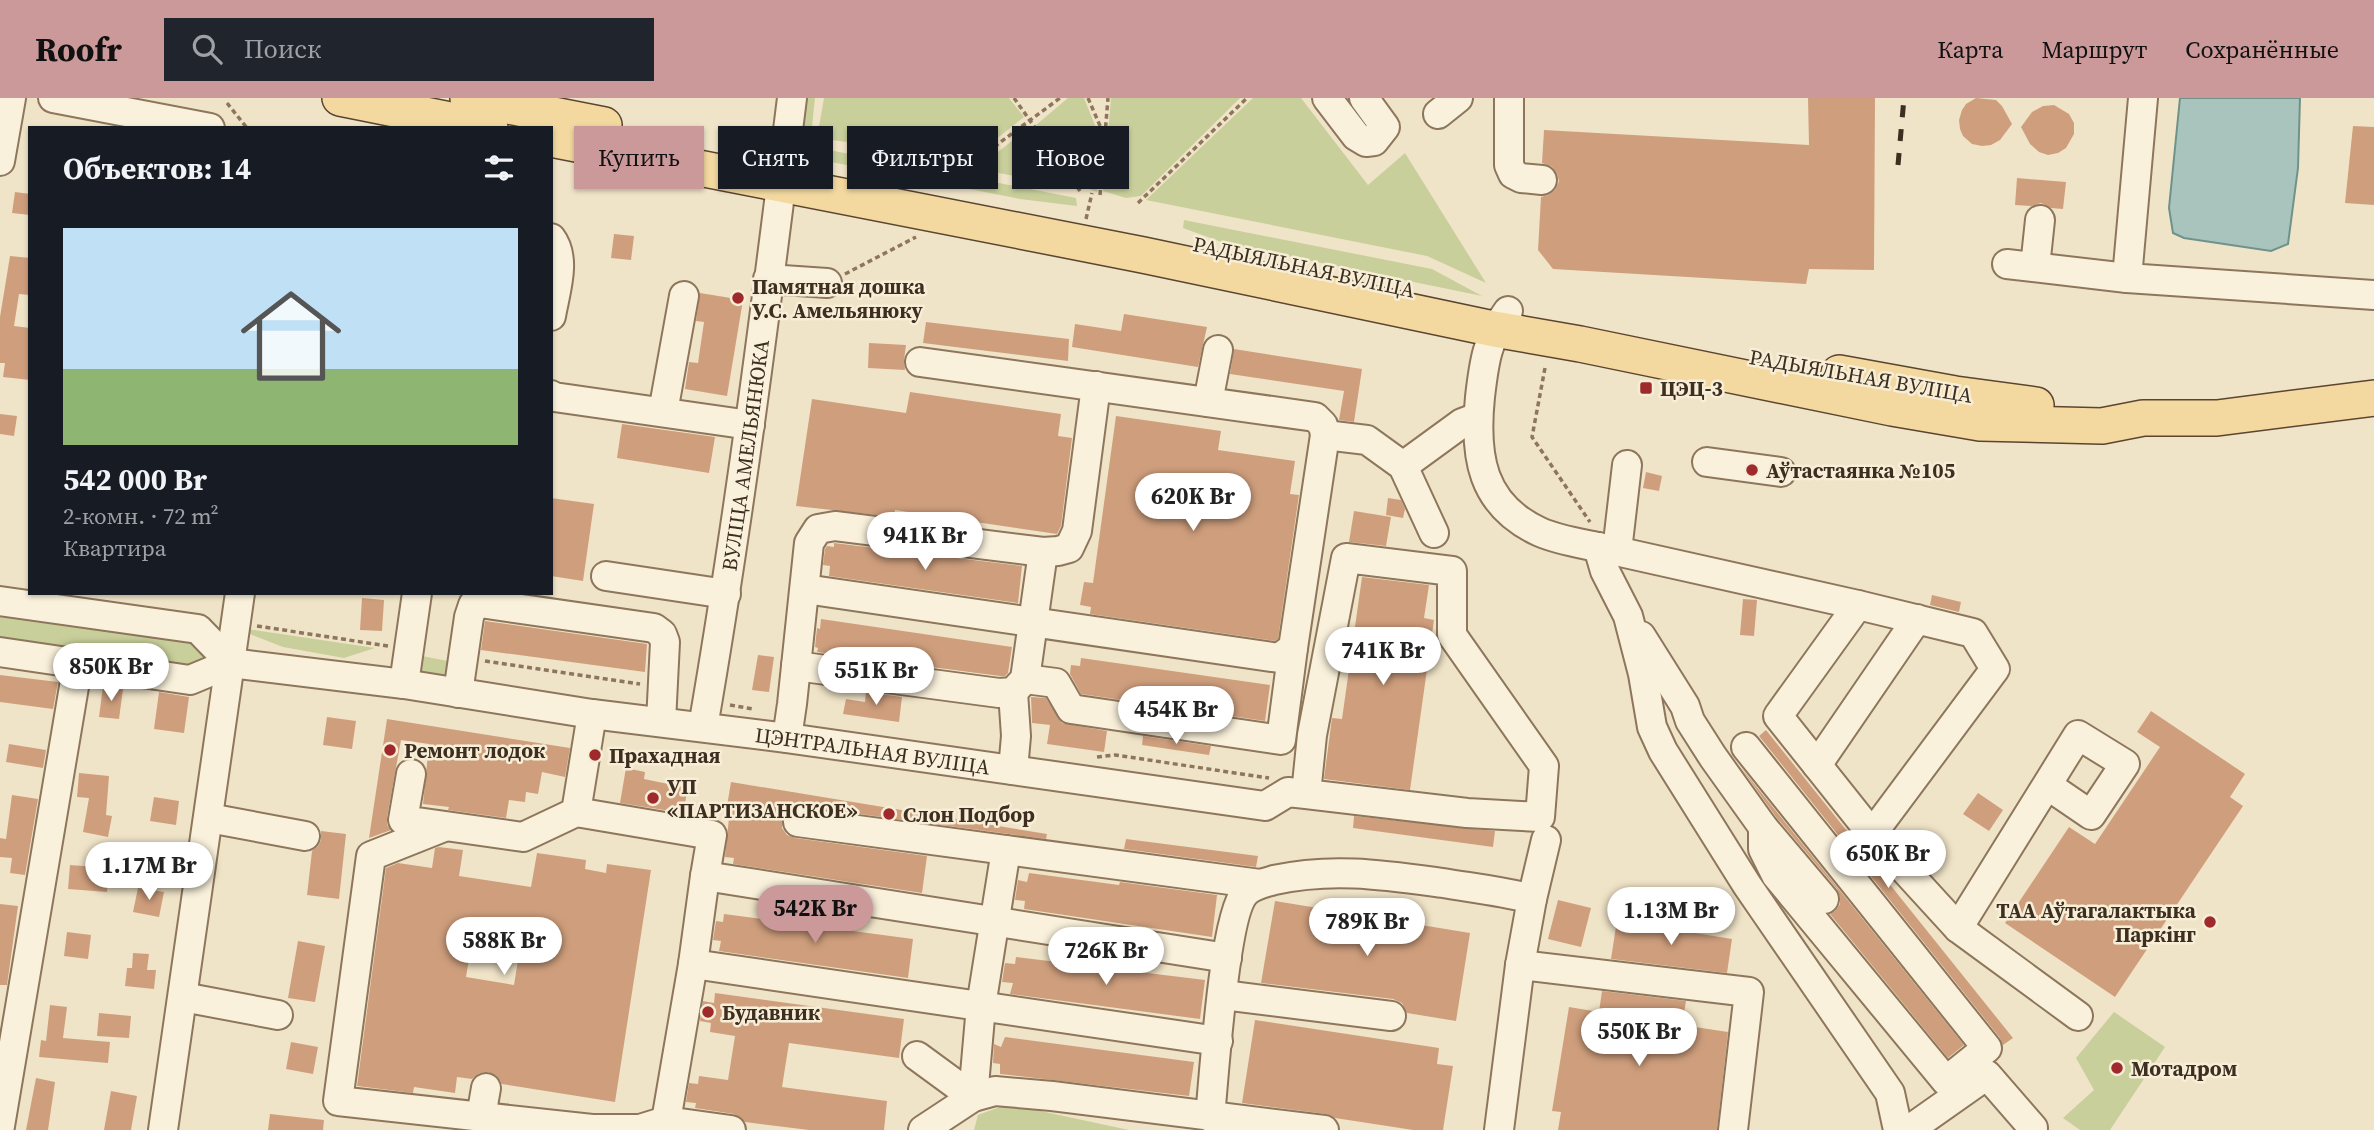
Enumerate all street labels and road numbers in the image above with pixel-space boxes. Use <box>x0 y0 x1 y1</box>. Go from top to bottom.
street label: РАДЫЯЛЬНАЯ ВУЛІЦА <box>1190 229 1418 305</box>
street label: ВУЛІЦА АМЕЛЬЯНЮКА <box>714 338 776 573</box>
street label: РАДЫЯЛЬНАЯ ВУЛІЦА <box>1747 342 1975 410</box>
street label: ЦЭНТРАЛЬНАЯ ВУЛІЦА <box>753 720 992 781</box>

